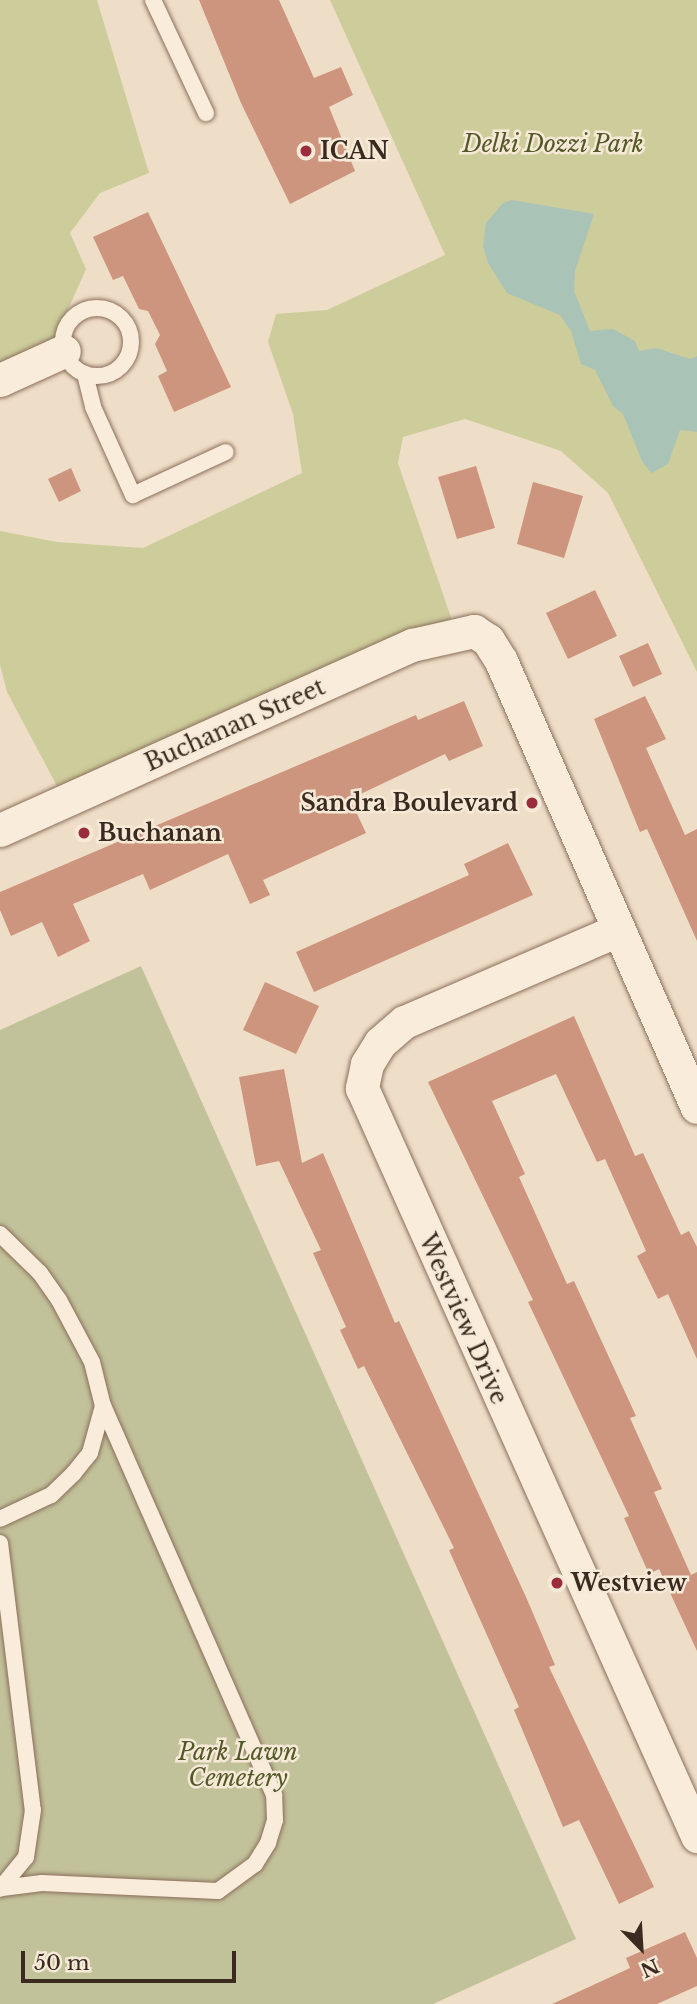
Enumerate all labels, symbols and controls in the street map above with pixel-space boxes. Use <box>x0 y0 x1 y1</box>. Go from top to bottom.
park label: Delki Dozzi Park <box>462 130 644 158</box>
place label: ICAN <box>320 137 389 165</box>
marker: ICAN <box>298 143 314 159</box>
street label: Buchanan Street <box>141 673 329 777</box>
place label: Sandra Boulevard <box>300 789 518 817</box>
marker: Sandra Boulevard <box>524 795 540 811</box>
place label: Buchanan <box>98 819 222 847</box>
marker: Buchanan <box>76 825 92 841</box>
street label: Westview Drive <box>413 1229 513 1409</box>
place label: Westview <box>571 1569 687 1597</box>
marker: Westview <box>549 1575 565 1591</box>
park label: Park Lawn Cemetery <box>178 1738 298 1792</box>
north arrow <box>606 1913 676 1983</box>
scale bar <box>24 1938 240 1982</box>
text: 50 m <box>34 1950 89 1976</box>
text: N <box>637 1954 663 1982</box>

